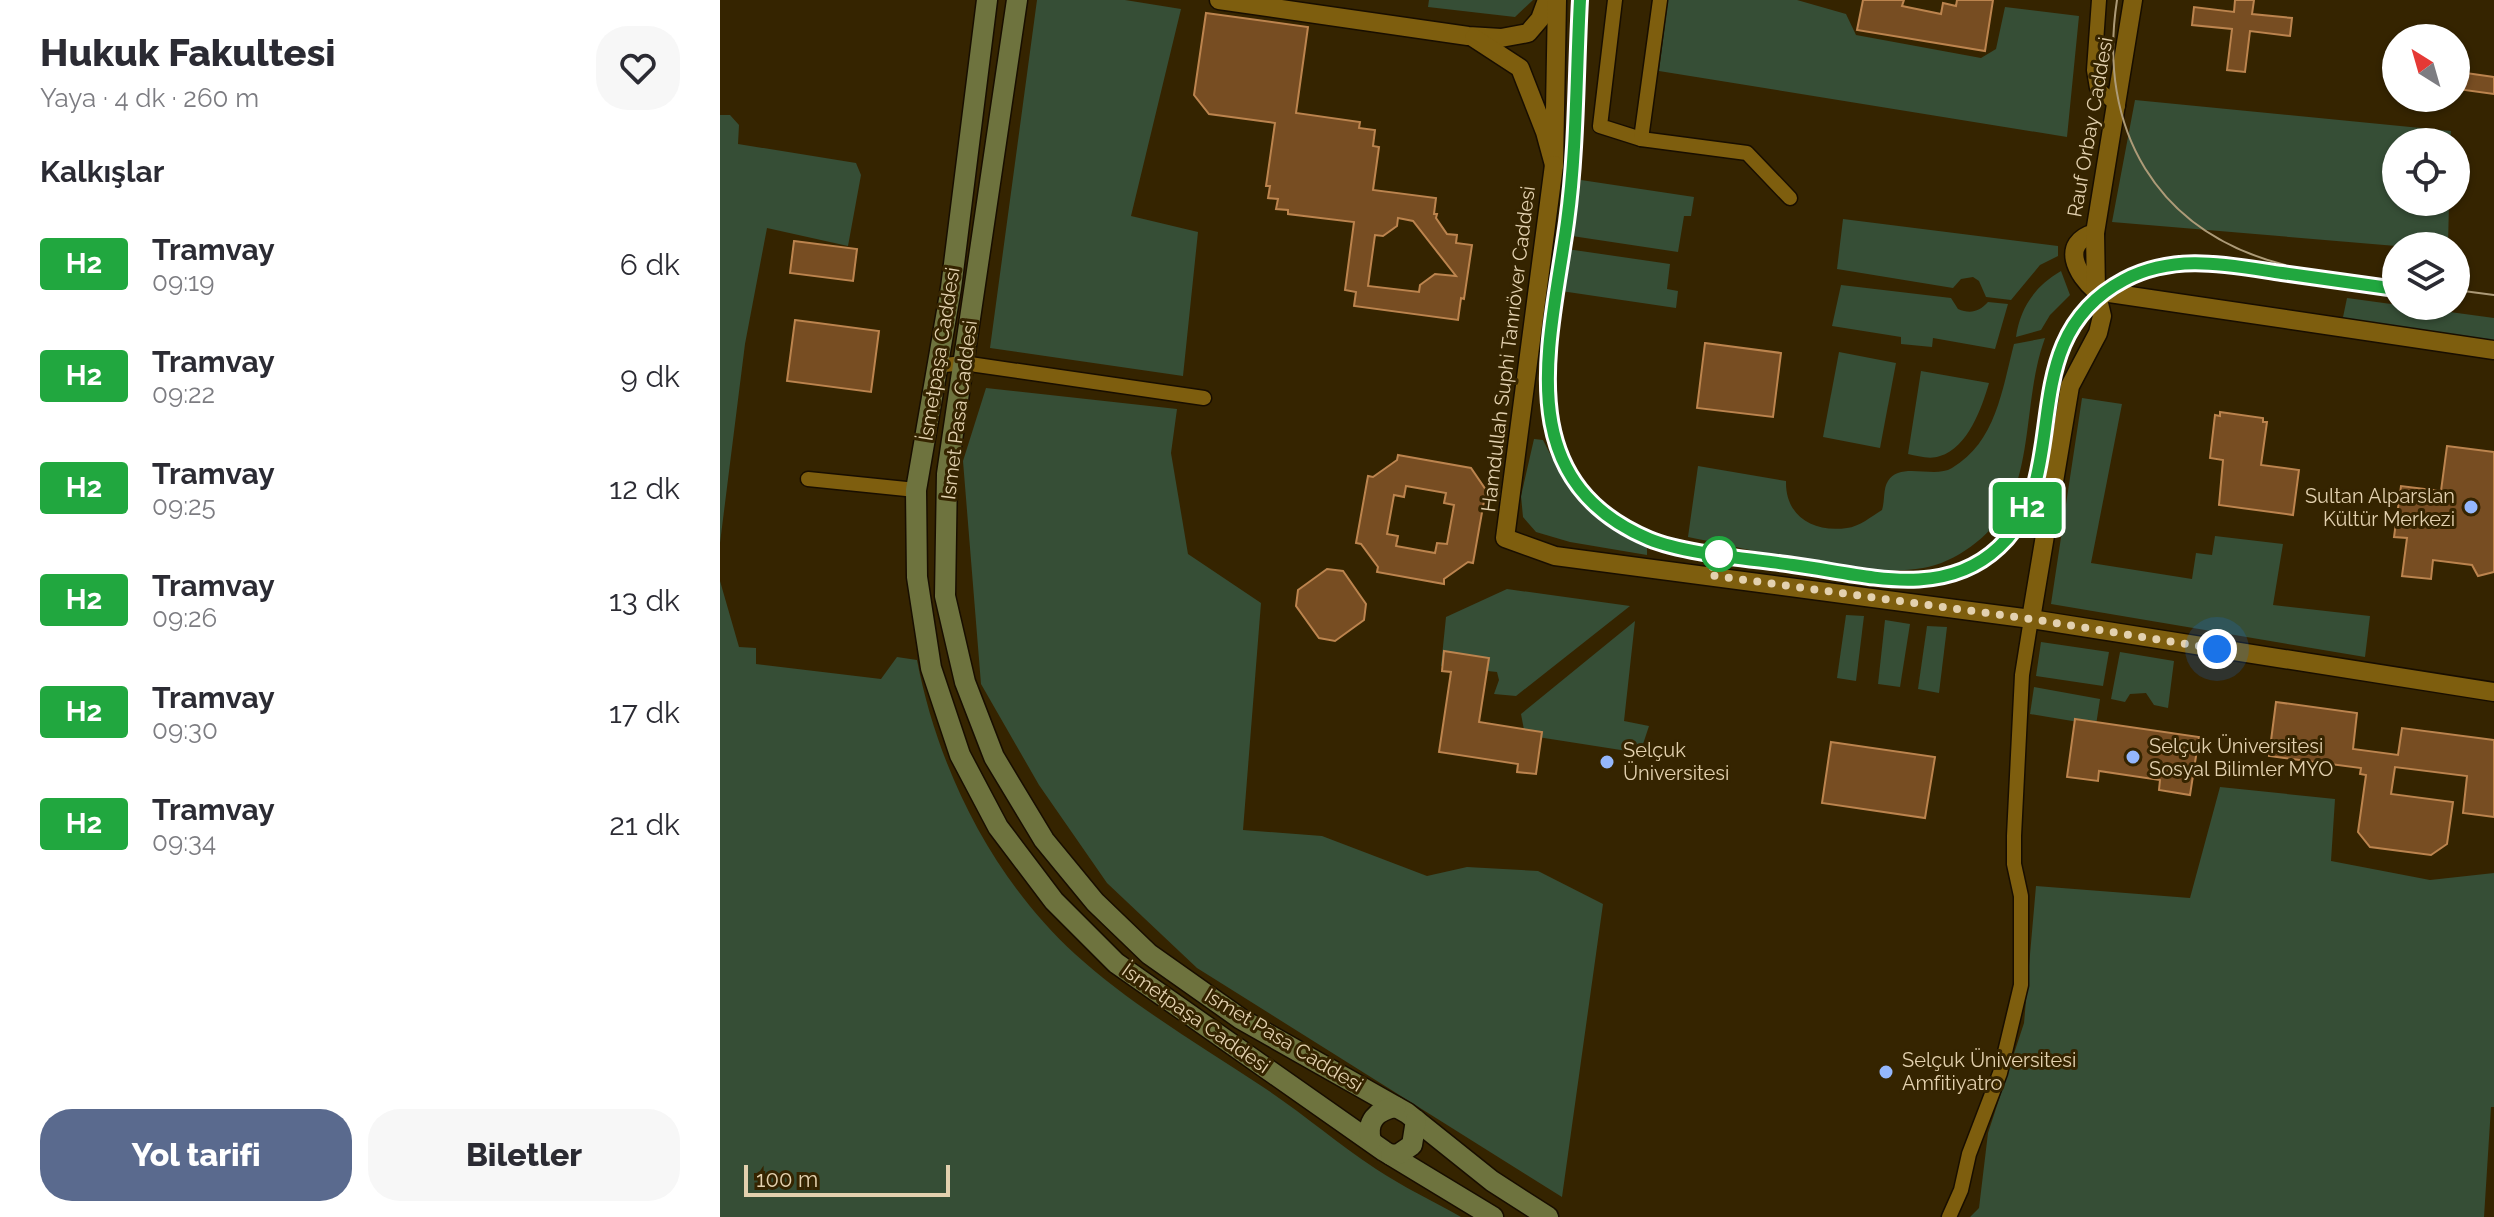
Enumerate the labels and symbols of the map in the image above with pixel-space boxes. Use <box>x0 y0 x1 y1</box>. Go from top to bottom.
north arrow <box>2382 24 2470 112</box>
street label: Rauf Orbay Caddesi <box>2062 35 2118 219</box>
street label: Hamdullah Suphi Tanrıöver Caddesi <box>1476 185 1540 513</box>
street label: İsmetpaşa Caddesi <box>912 265 965 443</box>
street label: Ismet Pasa Caddesi <box>936 319 982 501</box>
line badge: H2 <box>1991 482 2063 534</box>
place label: Sultan Alparslan Kültür Merkezi <box>2305 484 2455 531</box>
marker: Sultan Alparslan Kültür Merkezi <box>2462 498 2480 516</box>
unlabelled marker <box>1702 537 1736 571</box>
your location <box>2197 629 2237 669</box>
place label: Selçuk Üniversitesi Sosyal Bilimler MYO <box>2149 734 2333 781</box>
place label: Selçuk Üniversitesi <box>1623 738 1729 785</box>
marker: Selçuk Üniversitesi Sosyal Bilimler MYO <box>2124 748 2142 766</box>
marker: Selçuk Üniversitesi <box>1598 753 1616 771</box>
street label: İsmetpaşa Caddesi <box>1117 957 1275 1078</box>
street label: Ismet Pasa Caddesi <box>1200 983 1368 1097</box>
place label: Selçuk Üniversitesi Amfitiyatro <box>1902 1048 2076 1095</box>
marker: Selçuk Üniversitesi Amfitiyatro <box>1877 1063 1895 1081</box>
scale bar <box>744 1161 950 1197</box>

